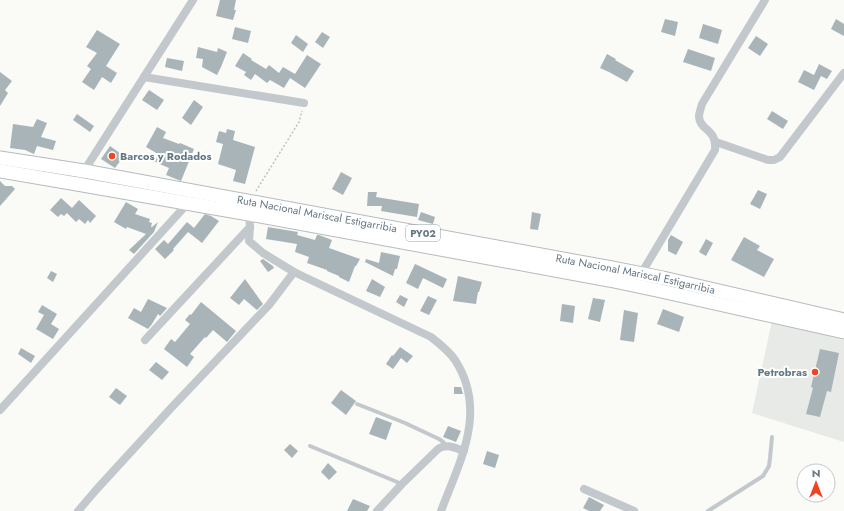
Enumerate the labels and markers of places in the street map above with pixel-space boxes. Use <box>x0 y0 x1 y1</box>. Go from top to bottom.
place label: Barcos y Rodados <box>120 148 211 164</box>
marker: Barcos y Rodados <box>107 151 117 161</box>
place label: Petrobras <box>758 364 807 380</box>
marker: Petrobras <box>810 367 820 377</box>

